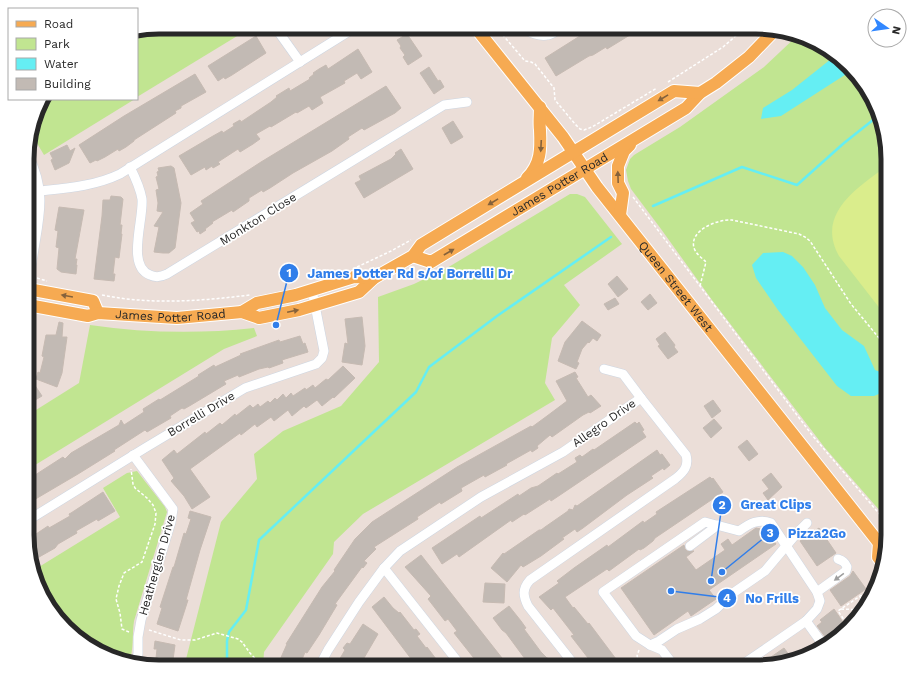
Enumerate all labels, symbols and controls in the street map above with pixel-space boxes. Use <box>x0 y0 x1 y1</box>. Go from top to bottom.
legend <box>8 8 138 100</box>
north arrow <box>867 8 907 48</box>
text: Road <box>44 17 73 31</box>
text: N <box>889 25 904 36</box>
text: Park <box>44 37 70 51</box>
text: Water <box>44 57 79 71</box>
text: Building <box>44 77 91 91</box>
one-way arrow <box>657 94 669 101</box>
one-way arrow <box>537 140 544 152</box>
street label: James Potter Road <box>508 150 610 219</box>
one-way arrow <box>615 171 622 183</box>
street label: Monkton Close <box>217 190 299 248</box>
one-way arrow <box>488 198 498 206</box>
street label: Queen Street West <box>636 238 716 334</box>
one-way arrow <box>443 249 455 256</box>
callout: James Potter Rd s/of Borrelli Dr <box>279 261 521 286</box>
text: 1 <box>286 266 292 280</box>
text: James Potter Rd s/of Borrelli Dr <box>307 266 513 281</box>
one-way arrow <box>61 293 73 299</box>
street label: James Potter Road <box>115 307 226 325</box>
one-way arrow <box>287 308 299 314</box>
street label: Borrelli Drive <box>165 388 237 440</box>
street label: Allegro Drive <box>570 396 639 450</box>
callout: Great Clips <box>712 492 819 517</box>
text: Great Clips <box>740 497 812 512</box>
text: 2 <box>718 498 726 512</box>
street label: Heatherglen Drive <box>136 513 178 617</box>
callout: Pizza2Go <box>760 521 854 546</box>
text: 3 <box>766 526 774 540</box>
text: Pizza2Go <box>788 526 846 541</box>
one-way arrow <box>833 573 844 581</box>
callout: No Frills <box>717 586 807 611</box>
text: 4 <box>723 591 731 605</box>
text: No Frills <box>745 591 799 606</box>

